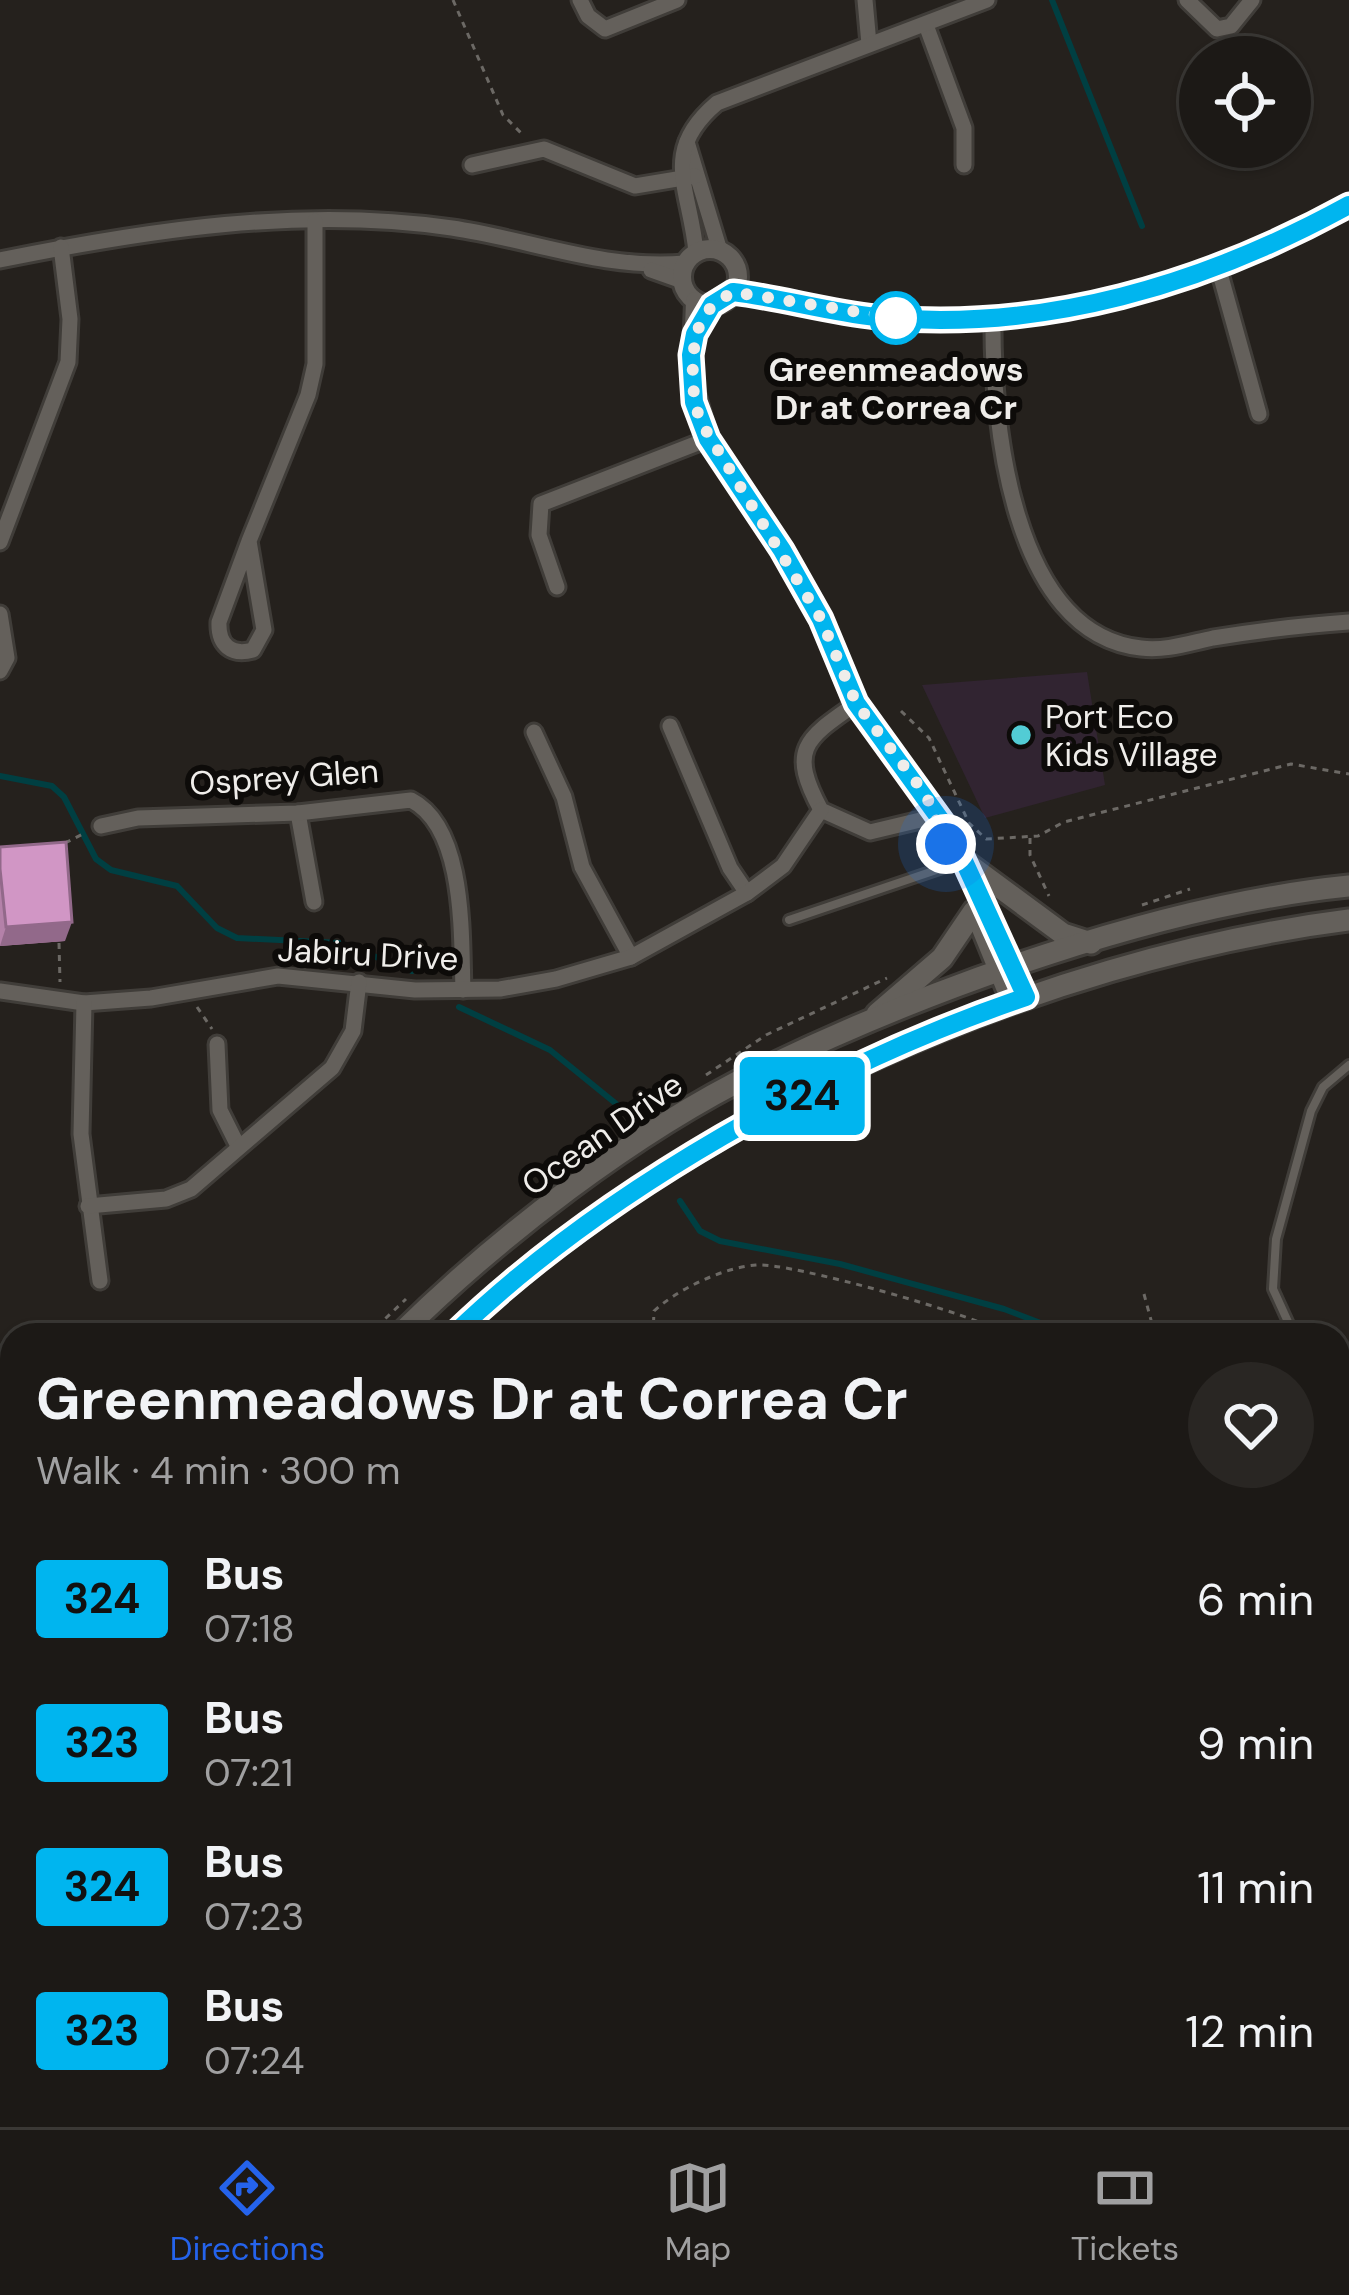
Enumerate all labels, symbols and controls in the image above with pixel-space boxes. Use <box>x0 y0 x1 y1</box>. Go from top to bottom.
map controls <box>1179 36 1311 168</box>
button: locate <box>1179 36 1311 168</box>
marker: Greenmeadows Dr at Correa Cr <box>871 293 921 343</box>
place label: Greenmeadows Dr at Correa Cr <box>768 348 1024 429</box>
place label: Port Eco Kids Village <box>1045 695 1217 776</box>
marker: Port Eco Kids Village <box>1008 722 1034 748</box>
street label: Osprey Glen <box>188 749 380 805</box>
your location <box>916 814 976 874</box>
street label: Jabiru Drive <box>276 928 460 980</box>
line badge: 324 <box>733 1057 871 1135</box>
street label: Ocean Drive <box>513 1063 691 1205</box>
text: 324 <box>764 1068 840 1123</box>
text: Greenmeadows Dr at Correa Cr <box>36 1362 908 1437</box>
button: heart <box>1188 1362 1314 1488</box>
text: Walk · 4 min · 300 m <box>36 1445 400 1496</box>
text: Bus <box>204 1544 284 1603</box>
text: 6 min <box>1197 1570 1314 1629</box>
text: 324 <box>64 1571 140 1626</box>
text: 07:18 <box>204 1603 295 1654</box>
text: Bus <box>204 1688 284 1747</box>
text: 9 min <box>1197 1714 1314 1773</box>
text: 323 <box>65 1715 139 1770</box>
text: 07:21 <box>204 1747 293 1798</box>
text: Bus <box>204 1832 284 1891</box>
text: 11 min <box>1197 1858 1314 1917</box>
text: 324 <box>64 1859 140 1914</box>
text: 07:23 <box>204 1891 304 1942</box>
text: Bus <box>204 1976 284 2035</box>
text: 12 min <box>1185 2002 1314 2061</box>
text: 323 <box>65 2003 139 2058</box>
text: 07:24 <box>204 2035 304 2086</box>
tab: Directions <box>170 2155 325 2270</box>
tab: Map <box>665 2155 731 2270</box>
tab: Tickets <box>1071 2155 1179 2270</box>

